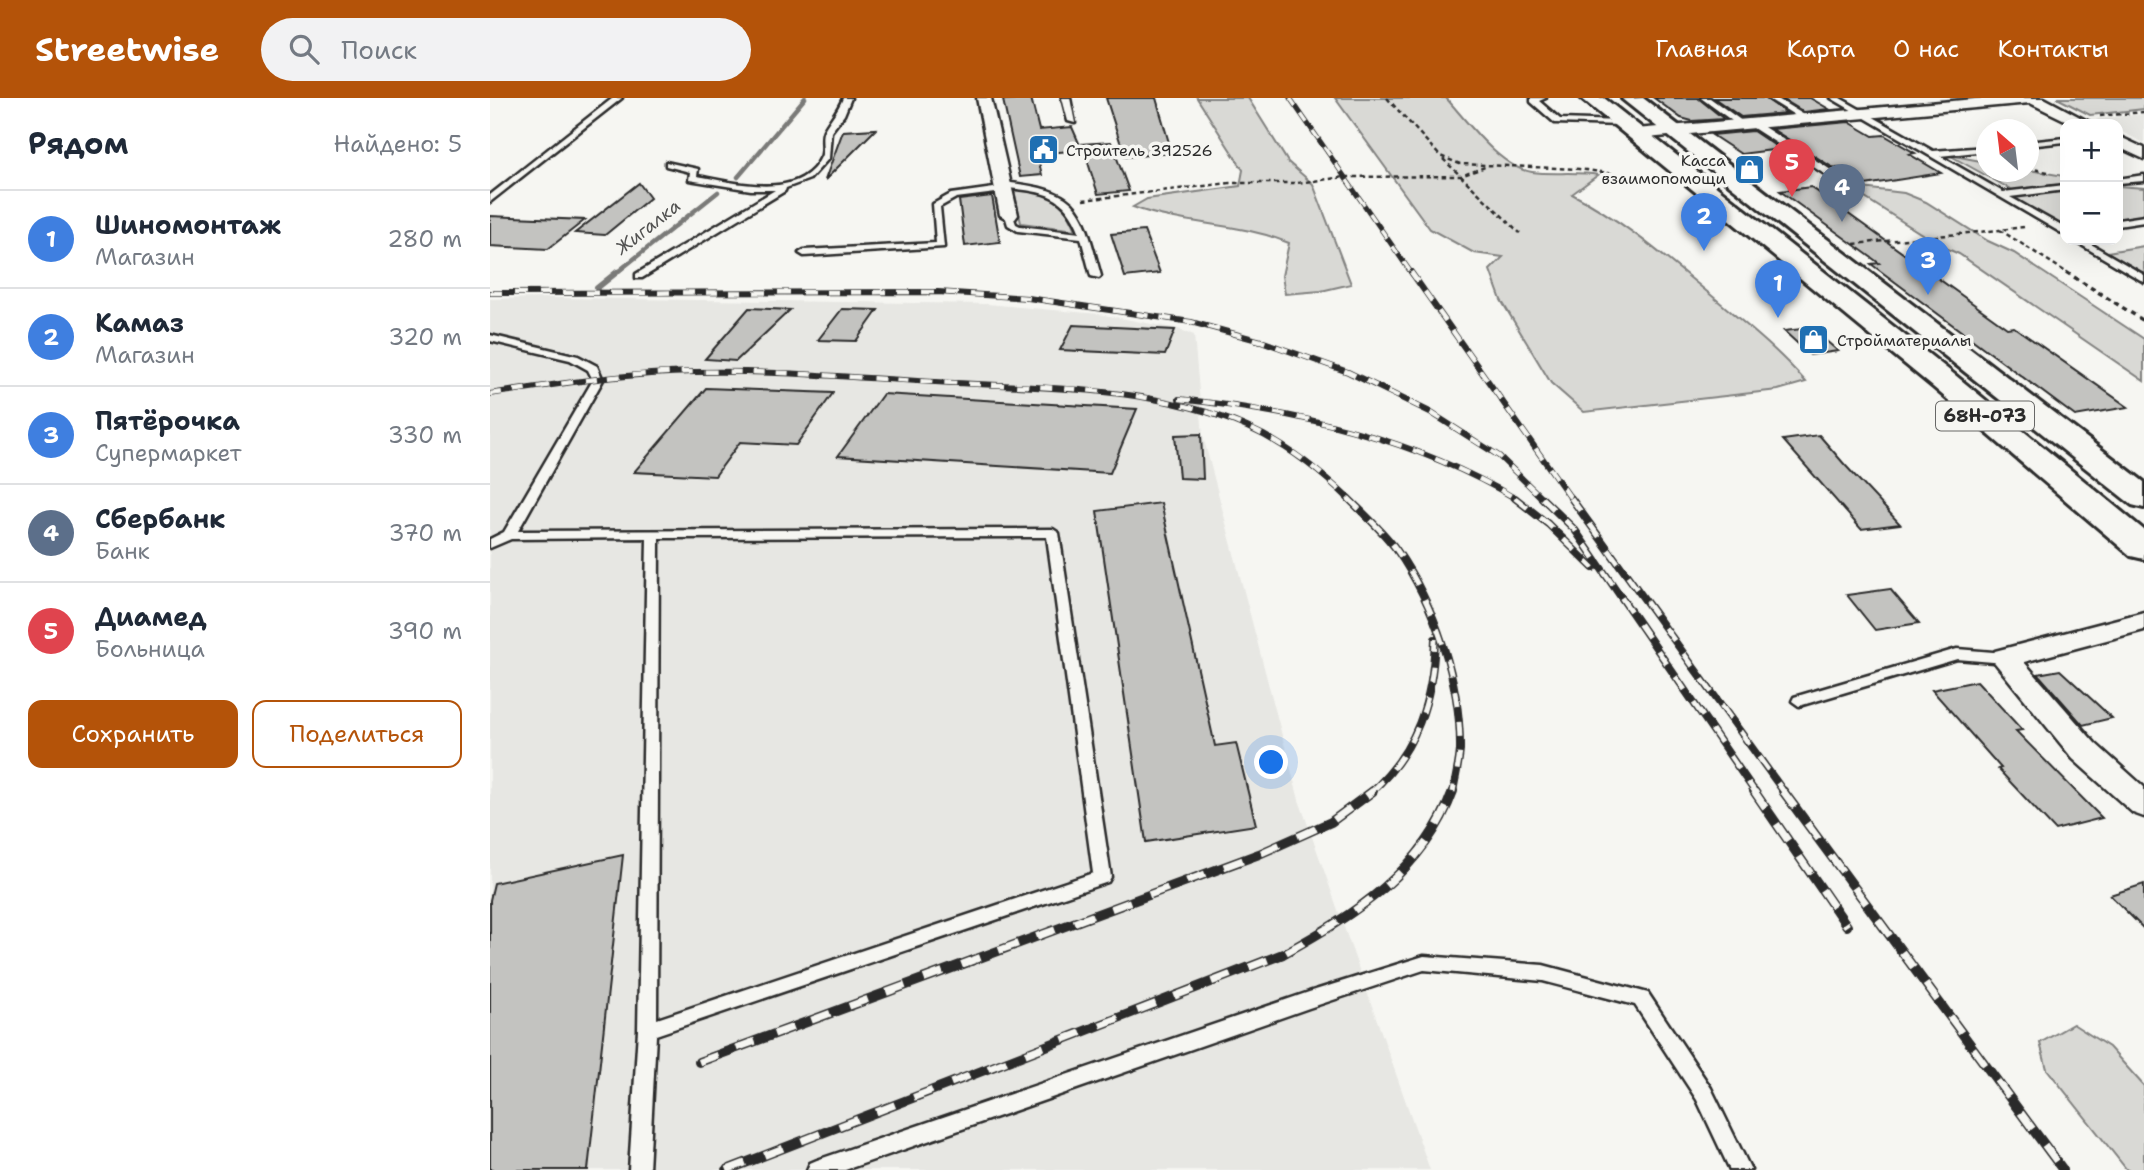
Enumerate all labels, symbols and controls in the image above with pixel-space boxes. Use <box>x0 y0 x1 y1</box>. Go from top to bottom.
search box <box>261 18 751 81</box>
text: Streetwise <box>35 27 219 72</box>
icon: search <box>285 30 323 68</box>
text: Поиск <box>341 32 417 67</box>
text: Главная <box>1655 33 1748 65</box>
text: Карта <box>1786 33 1855 65</box>
text: О нас <box>1893 33 1959 65</box>
text: Контакты <box>1997 33 2109 65</box>
north arrow <box>1976 119 2039 182</box>
map controls <box>2060 119 2123 245</box>
button: + <box>2060 119 2123 182</box>
text: Рядом <box>28 123 128 164</box>
text: Найдено: 5 <box>334 129 462 159</box>
public building icon: Строитель 392526 <box>1026 133 1060 167</box>
pin: 5 <box>1769 139 1815 197</box>
place label: Строитель 392526 <box>1066 140 1213 161</box>
place label: Касса взаимопомощи <box>1601 150 1726 189</box>
shop icon: Касса взаимопомощи <box>1732 152 1766 186</box>
pin: 4 <box>1819 164 1865 222</box>
button: − <box>2060 182 2123 245</box>
pin: 2 <box>1681 193 1727 251</box>
water label: Жигалка <box>610 194 685 261</box>
text: Шиномонтаж <box>95 207 281 242</box>
text: 1 <box>46 224 56 254</box>
text: 280 m <box>387 224 462 254</box>
pin: 3 <box>1905 237 1951 295</box>
text: Магазин <box>95 242 195 272</box>
pin: 1 <box>1755 260 1801 318</box>
text: Камаз <box>95 305 184 340</box>
text: 2 <box>43 322 59 352</box>
text: 320 m <box>388 322 462 352</box>
shop icon: Стройматериалы <box>1797 323 1831 357</box>
place label: Стройматериалы <box>1837 330 1971 351</box>
text: Магазин <box>95 340 195 370</box>
road number: 68Н-073 <box>1936 402 2034 430</box>
text: Пятёрочка <box>95 403 240 438</box>
text: 3 <box>43 420 59 450</box>
text: 330 m <box>388 420 462 450</box>
text: Супермаркет <box>95 438 242 468</box>
text: Сбербанк <box>95 501 225 536</box>
text: 4 <box>43 518 59 548</box>
text: 370 m <box>389 518 462 548</box>
text: Банк <box>95 536 150 566</box>
text: Диамед <box>95 599 207 634</box>
text: 5 <box>44 616 58 646</box>
text: 390 m <box>388 616 462 646</box>
text: Больница <box>95 634 205 664</box>
button: Сохранить <box>28 700 238 768</box>
button: Поделиться <box>252 700 462 768</box>
your location <box>1254 745 1288 779</box>

